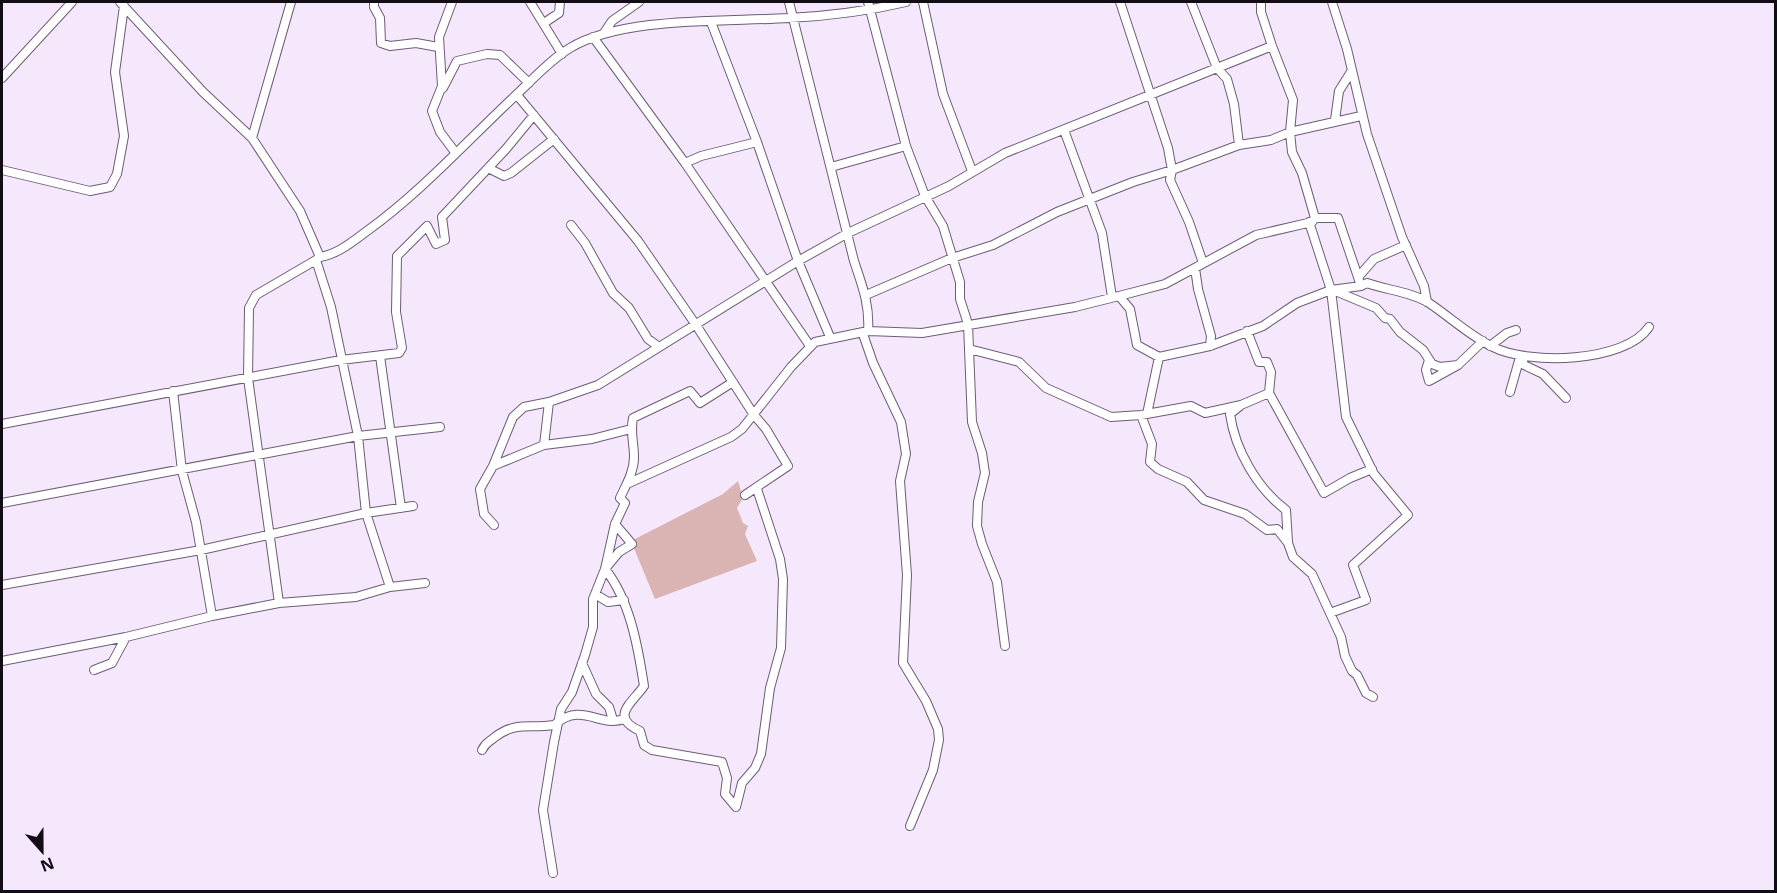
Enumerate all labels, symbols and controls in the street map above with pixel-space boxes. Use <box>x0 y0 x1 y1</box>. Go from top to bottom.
north arrow <box>12 821 72 881</box>
text: N <box>37 852 57 878</box>

